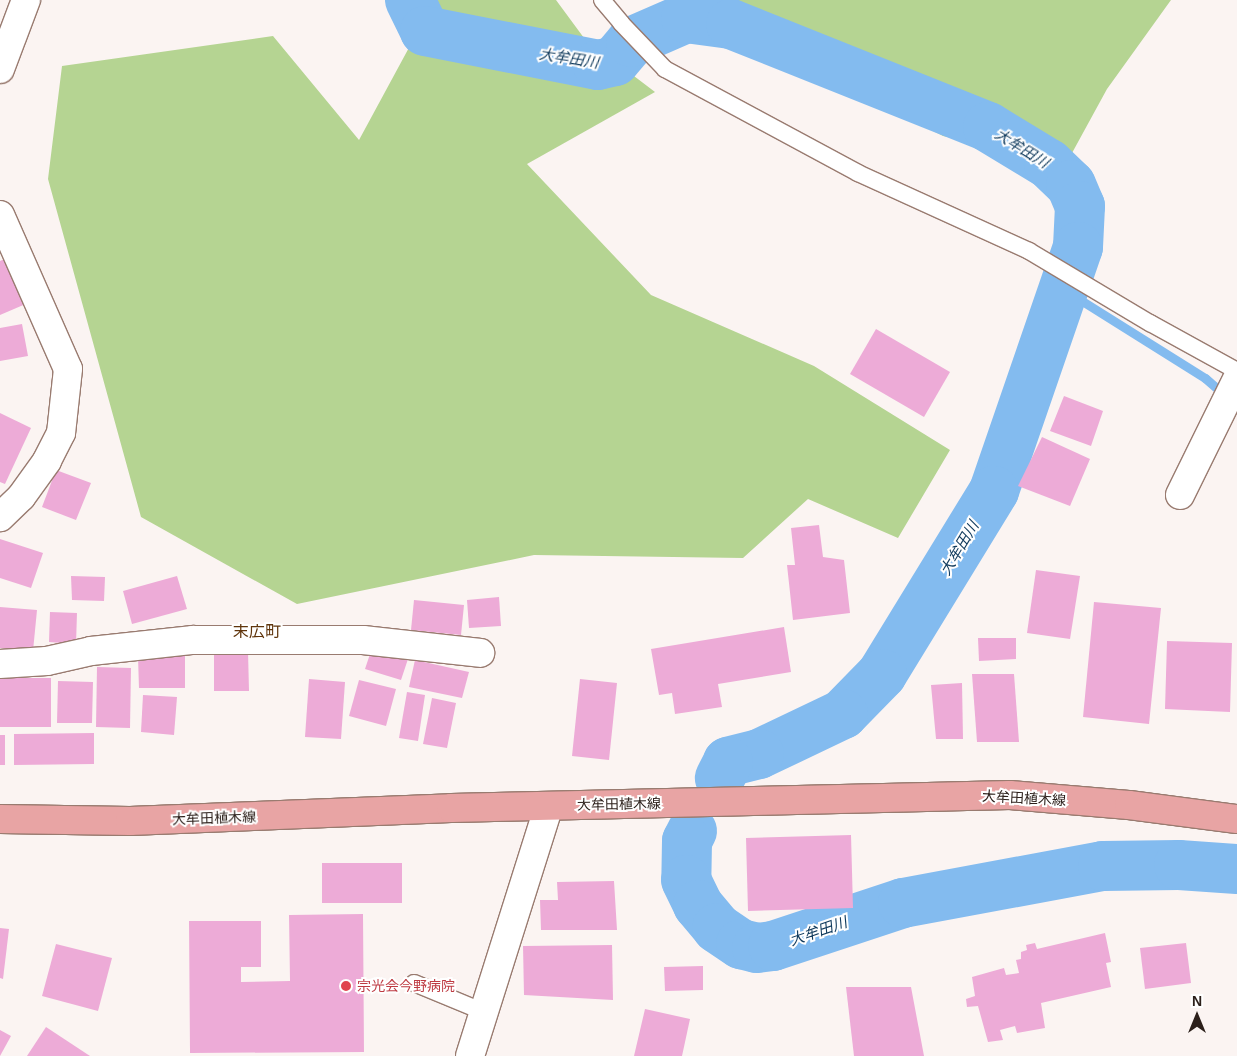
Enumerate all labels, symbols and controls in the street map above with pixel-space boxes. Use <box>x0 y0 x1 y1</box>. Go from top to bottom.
water label: 大牟田川 <box>538 44 600 72</box>
water label: 大牟田川 <box>992 124 1052 172</box>
water label: 大牟田川 <box>936 518 982 578</box>
district label: 末広町 <box>233 622 281 642</box>
street label: 大牟田植木線 <box>982 787 1066 809</box>
street label: 大牟田植木線 <box>577 795 661 813</box>
street label: 大牟田植木線 <box>172 808 256 828</box>
water label: 大牟田川 <box>787 913 849 949</box>
place label: 宗光会今野病院 <box>357 978 455 994</box>
marker: 宗光会今野病院 <box>339 979 353 993</box>
north arrow <box>1172 991 1222 1041</box>
text: N <box>1192 993 1202 1009</box>

